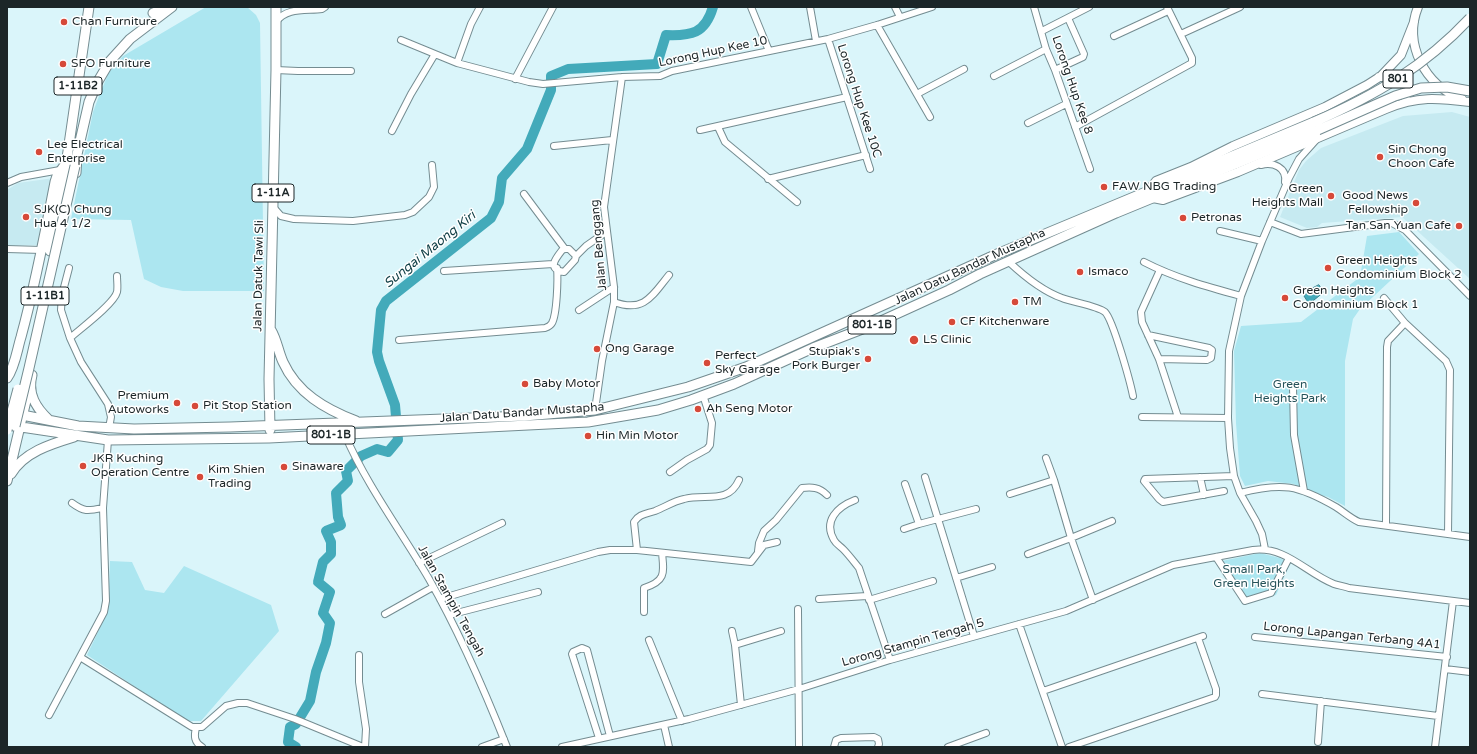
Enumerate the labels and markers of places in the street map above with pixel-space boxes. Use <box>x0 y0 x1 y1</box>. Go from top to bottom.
place label: Chan Furniture <box>72 15 157 29</box>
marker: Chan Furniture <box>59 17 69 27</box>
place label: SFO Furniture <box>71 57 150 71</box>
marker: SFO Furniture <box>58 59 68 69</box>
place label: Lee Electrical Enterprise <box>47 138 123 166</box>
place label: Sin Chong Choon Cafe <box>1388 143 1455 171</box>
marker: Lee Electrical Enterprise <box>34 147 44 157</box>
marker: Sin Chong Choon Cafe <box>1375 152 1385 162</box>
place label: FAW NBG Trading <box>1112 180 1216 194</box>
marker: FAW NBG Trading <box>1099 182 1109 192</box>
place label: Green Heights Mall <box>1252 182 1323 210</box>
place label: Good News Fellowship <box>1342 189 1408 217</box>
marker: Green Heights Mall <box>1326 191 1336 201</box>
marker: Good News Fellowship <box>1411 198 1421 208</box>
place label: SJK(C) Chung Hua 4 1/2 <box>34 203 112 231</box>
place label: Petronas <box>1191 211 1242 225</box>
marker: SJK(C) Chung Hua 4 1/2 <box>21 212 31 222</box>
marker: Petronas <box>1178 213 1188 223</box>
place label: Tan San Yuan Cafe <box>1346 219 1451 233</box>
marker: Tan San Yuan Cafe <box>1454 221 1464 231</box>
place label: Green Heights Condominium Block 2 <box>1336 254 1461 282</box>
marker: Green Heights Condominium Block 2 <box>1323 263 1333 273</box>
place label: Ismaco <box>1088 265 1128 279</box>
marker: Ismaco <box>1075 267 1085 277</box>
place label: Green Heights Condominium Block 1 <box>1293 284 1418 312</box>
marker: Green Heights Condominium Block 1 <box>1280 293 1290 303</box>
place label: TM <box>1023 295 1042 309</box>
marker: TM <box>1010 297 1020 307</box>
place label: CF Kitchenware <box>960 315 1049 329</box>
marker: CF Kitchenware <box>947 317 957 327</box>
place label: LS Clinic <box>923 333 971 347</box>
marker: LS Clinic <box>908 334 920 346</box>
place label: Ong Garage <box>605 342 674 356</box>
marker: Ong Garage <box>592 344 602 354</box>
place label: Stupiak's Pork Burger <box>792 345 860 373</box>
place label: Perfect Sky Garage <box>715 349 780 377</box>
marker: Stupiak's Pork Burger <box>863 354 873 364</box>
marker: Perfect Sky Garage <box>702 358 712 368</box>
place label: Baby Motor <box>533 377 600 391</box>
marker: Baby Motor <box>520 379 530 389</box>
place label: Premium Autoworks <box>108 389 169 417</box>
marker: Premium Autoworks <box>172 398 182 408</box>
place label: Pit Stop Station <box>203 399 292 413</box>
marker: Pit Stop Station <box>190 401 200 411</box>
place label: Ah Seng Motor <box>706 402 793 416</box>
marker: Ah Seng Motor <box>693 404 703 414</box>
place label: Hin Min Motor <box>596 429 678 443</box>
marker: Hin Min Motor <box>583 431 593 441</box>
place label: JKR Kuching Operation Centre <box>91 452 189 480</box>
place label: Sinaware <box>292 460 344 474</box>
marker: JKR Kuching Operation Centre <box>78 461 88 471</box>
marker: Sinaware <box>279 462 289 472</box>
place label: Kim Shien Trading <box>208 463 265 491</box>
marker: Kim Shien Trading <box>195 472 205 482</box>

